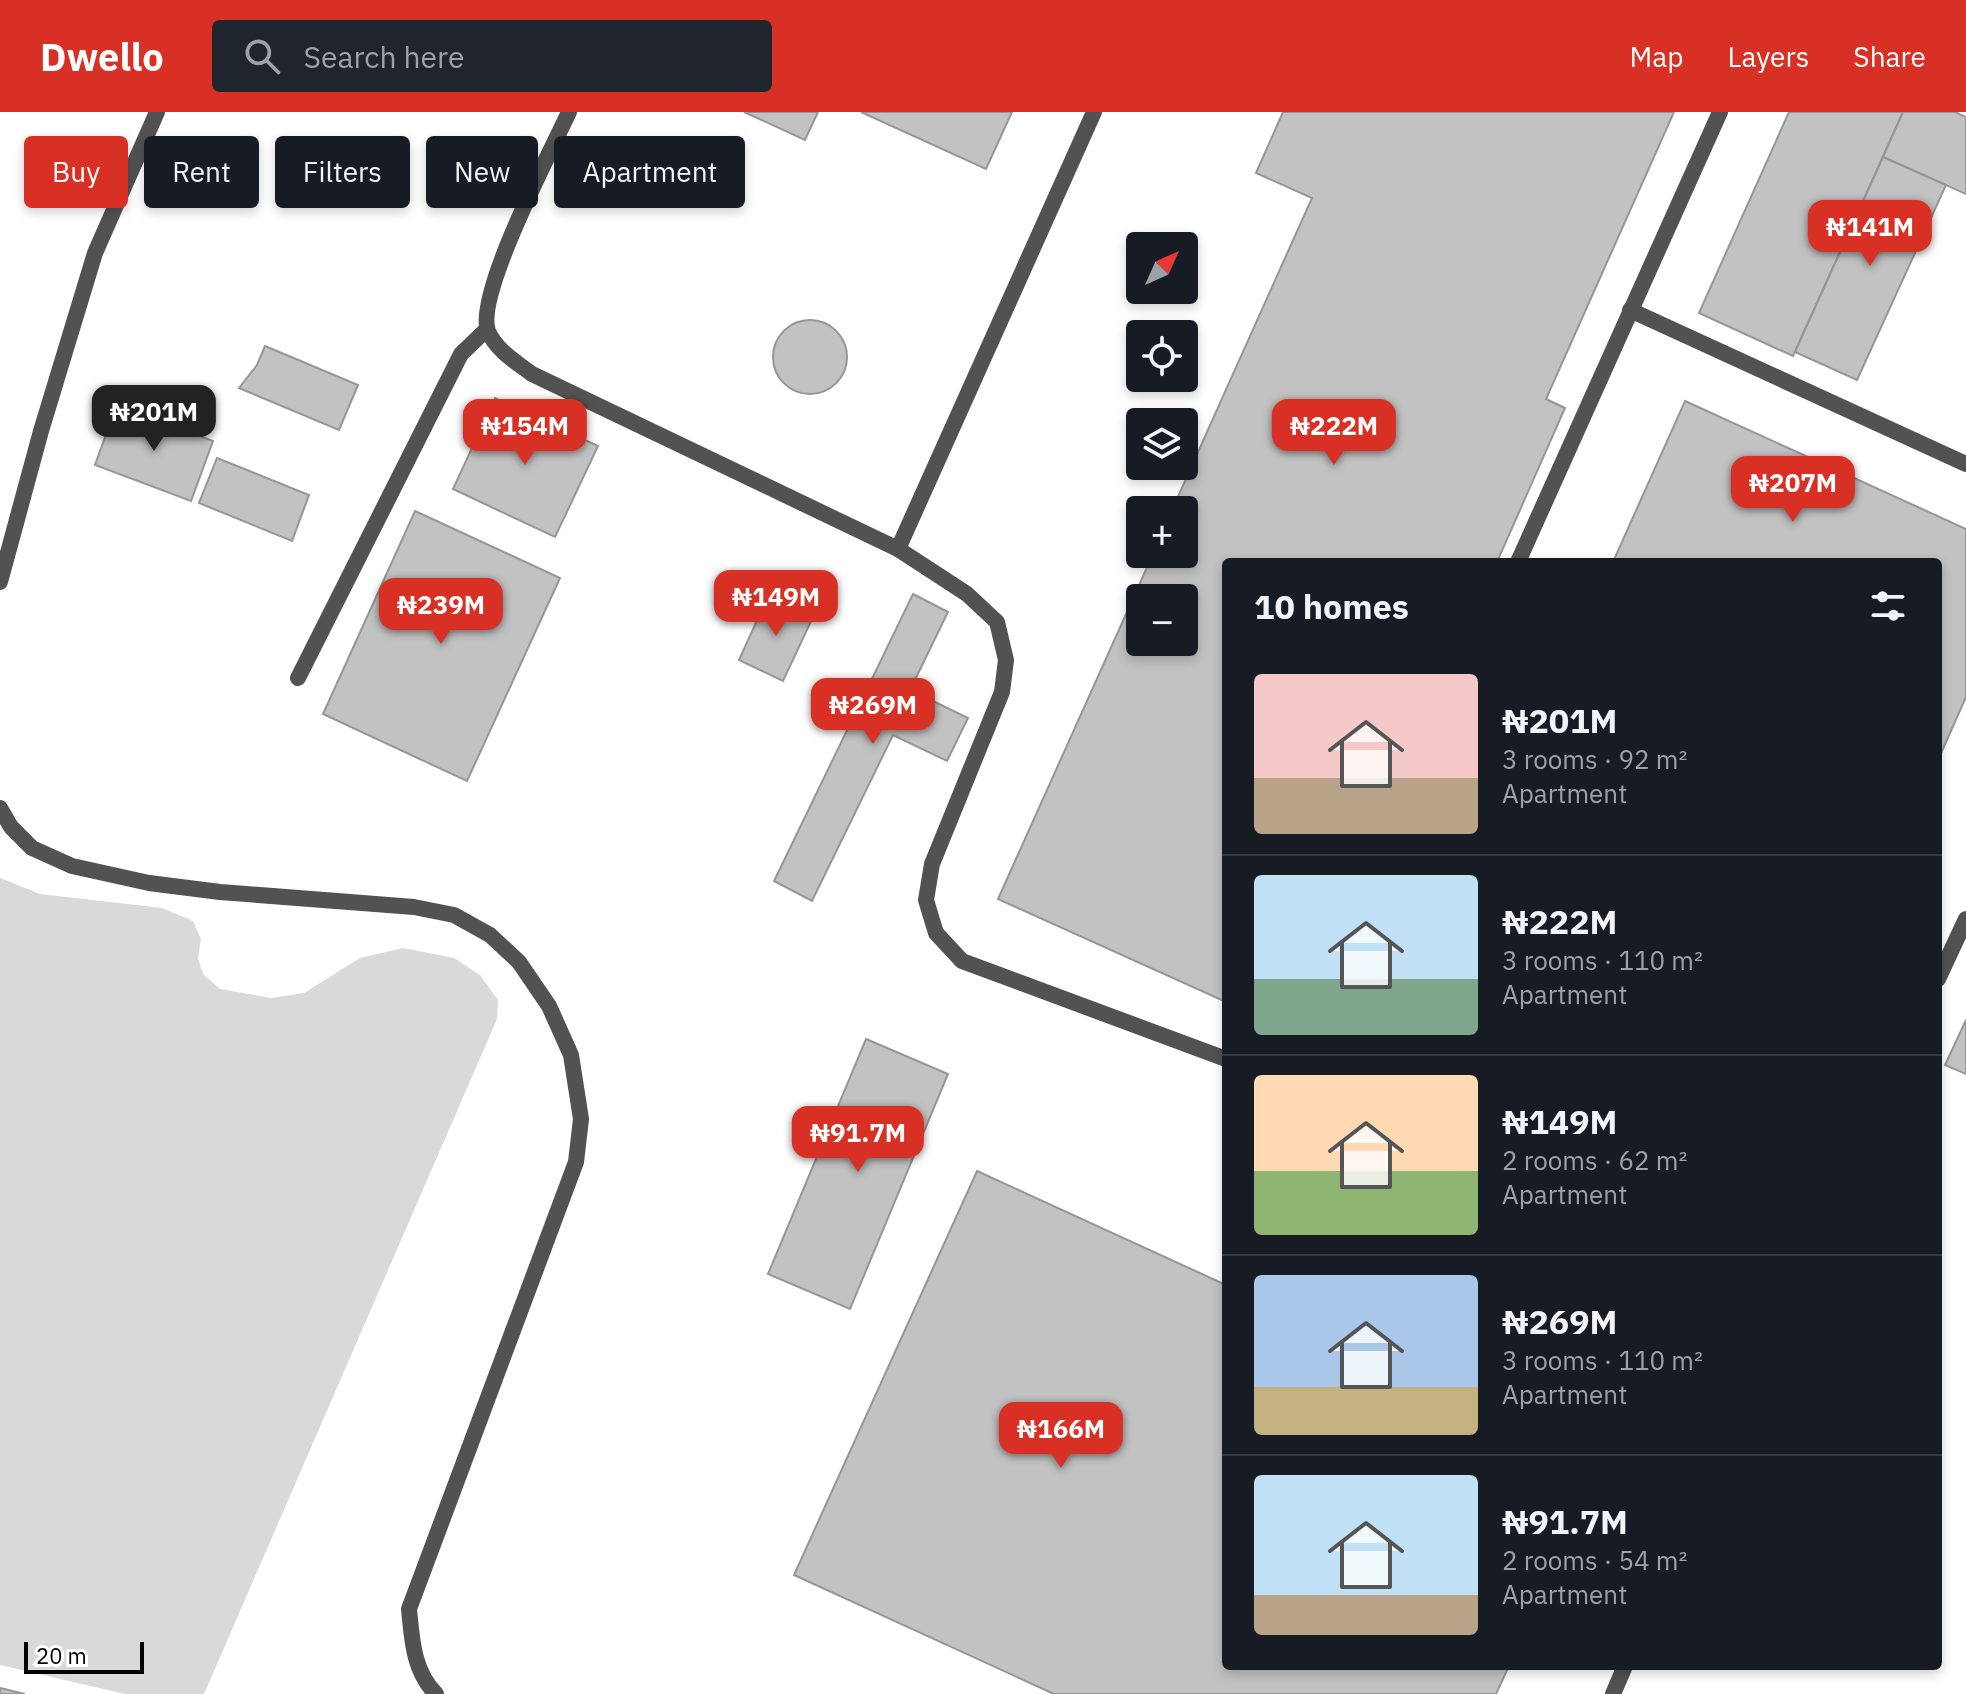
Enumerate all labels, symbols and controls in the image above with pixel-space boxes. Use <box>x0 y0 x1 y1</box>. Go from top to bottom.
search box <box>212 20 772 92</box>
text: Dwello <box>40 32 164 81</box>
icon: search <box>240 34 284 78</box>
text: Search here <box>304 37 464 76</box>
text: Map <box>1629 38 1683 75</box>
text: Layers <box>1727 38 1809 75</box>
text: Share <box>1853 38 1926 75</box>
chip: Buy <box>24 136 128 208</box>
chip: Rent <box>144 136 259 208</box>
chip: Filters <box>275 136 410 208</box>
chip: New <box>426 136 538 208</box>
chip: Apartment <box>554 136 745 208</box>
pin: ₦141M <box>1814 200 1926 268</box>
text: ₦141M <box>1826 209 1914 243</box>
north arrow <box>1126 232 1198 304</box>
map controls <box>1126 232 1198 656</box>
button: locate <box>1126 320 1198 392</box>
pin: ₦201M <box>98 385 210 453</box>
text: ₦201M <box>110 394 198 428</box>
pin: ₦154M <box>469 399 581 467</box>
pin: ₦222M <box>1278 399 1390 467</box>
text: ₦154M <box>481 408 569 442</box>
button: layers <box>1126 408 1198 480</box>
text: ₦222M <box>1290 408 1378 442</box>
pin: ₦207M <box>1737 456 1849 524</box>
text: ₦207M <box>1749 465 1837 499</box>
button: + <box>1126 496 1198 568</box>
pin: ₦149M <box>720 570 832 638</box>
pin: ₦239M <box>385 578 497 646</box>
text: ₦149M <box>732 579 820 613</box>
button: − <box>1126 584 1198 656</box>
text: 10 homes <box>1254 584 1409 628</box>
icon: filters <box>1866 584 1910 628</box>
text: ₦239M <box>397 587 485 621</box>
pin: ₦269M <box>817 678 929 746</box>
text: ₦269M <box>829 687 917 721</box>
text: ₦201M <box>1502 698 1617 742</box>
icon: home <box>1318 706 1414 802</box>
text: 3 rooms · 92 m² <box>1502 742 1687 776</box>
text: Apartment <box>1502 776 1627 810</box>
text: ₦222M <box>1502 899 1617 943</box>
icon: home <box>1318 907 1414 1003</box>
text: 3 rooms · 110 m² <box>1502 943 1703 977</box>
text: Apartment <box>1502 977 1627 1011</box>
text: ₦149M <box>1502 1099 1617 1143</box>
pin: ₦91.7M <box>793 1106 923 1174</box>
icon: home <box>1318 1107 1414 1203</box>
text: ₦91.7M <box>810 1115 906 1149</box>
text: 2 rooms · 62 m² <box>1502 1143 1687 1177</box>
text: Apartment <box>1502 1177 1627 1211</box>
text: ₦269M <box>1502 1299 1617 1343</box>
icon: home <box>1318 1307 1414 1403</box>
text: 3 rooms · 110 m² <box>1502 1343 1703 1377</box>
text: Apartment <box>1502 1377 1627 1411</box>
pin: ₦166M <box>1005 1402 1117 1470</box>
text: ₦166M <box>1017 1411 1105 1445</box>
text: ₦91.7M <box>1502 1499 1628 1543</box>
icon: home <box>1318 1507 1414 1603</box>
text: 2 rooms · 54 m² <box>1502 1543 1687 1577</box>
text: Apartment <box>1502 1577 1627 1611</box>
scale bar <box>24 1638 144 1674</box>
text: 20 m <box>36 1641 87 1670</box>

